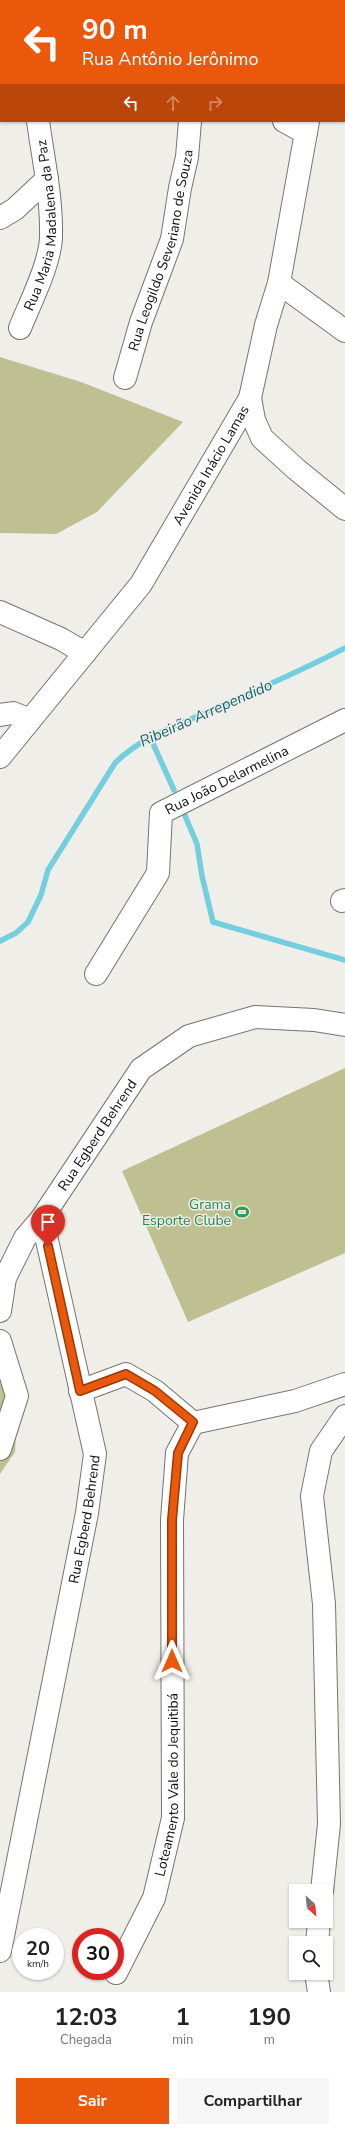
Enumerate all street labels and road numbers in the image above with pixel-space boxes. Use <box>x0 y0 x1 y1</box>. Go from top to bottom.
street label: Rua Maria Madalena da Paz <box>19 138 61 313</box>
street label: Rua Leogildo Severiano de Souza <box>124 149 197 353</box>
street label: Avenida Inácio Lamas <box>168 401 253 529</box>
street label: Rua João Delarmelina <box>162 741 292 819</box>
street label: Rua Egberd Behrend <box>53 1075 141 1195</box>
street label: Rua Egberd Behrend <box>64 1454 104 1585</box>
street label: Loteamento Vale do Jequitibá <box>150 1693 183 1878</box>

